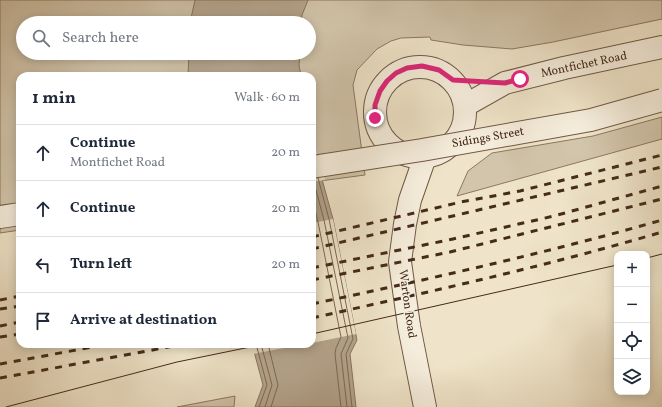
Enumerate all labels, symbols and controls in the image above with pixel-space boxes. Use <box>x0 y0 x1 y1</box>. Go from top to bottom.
search box <box>16 16 316 60</box>
icon: search <box>30 27 52 49</box>
text: Search here <box>62 28 139 49</box>
street label: Montfichet Road <box>539 48 629 82</box>
route start <box>511 70 529 88</box>
text: 1 min <box>32 87 76 110</box>
text: Walk · 60 m <box>234 89 300 107</box>
route end <box>366 109 384 127</box>
street label: Sidings Street <box>451 124 525 152</box>
text: Continue <box>70 133 135 154</box>
icon: ahead <box>32 142 54 164</box>
text: 20 m <box>271 144 300 162</box>
text: Montfichet Road <box>70 154 165 172</box>
icon: ahead <box>32 198 54 220</box>
text: Continue <box>70 198 135 219</box>
text: 20 m <box>271 200 300 218</box>
map controls <box>614 251 650 395</box>
button: + <box>614 251 650 287</box>
icon: left <box>32 254 54 276</box>
text: Turn left <box>70 254 132 275</box>
text: 20 m <box>271 256 300 274</box>
street label: Warton Road <box>394 269 420 340</box>
button: − <box>614 287 650 323</box>
icon: arrive <box>32 310 54 332</box>
text: Arrive at destination <box>70 310 217 331</box>
button: locate <box>614 323 650 359</box>
button: layers <box>614 359 650 395</box>

